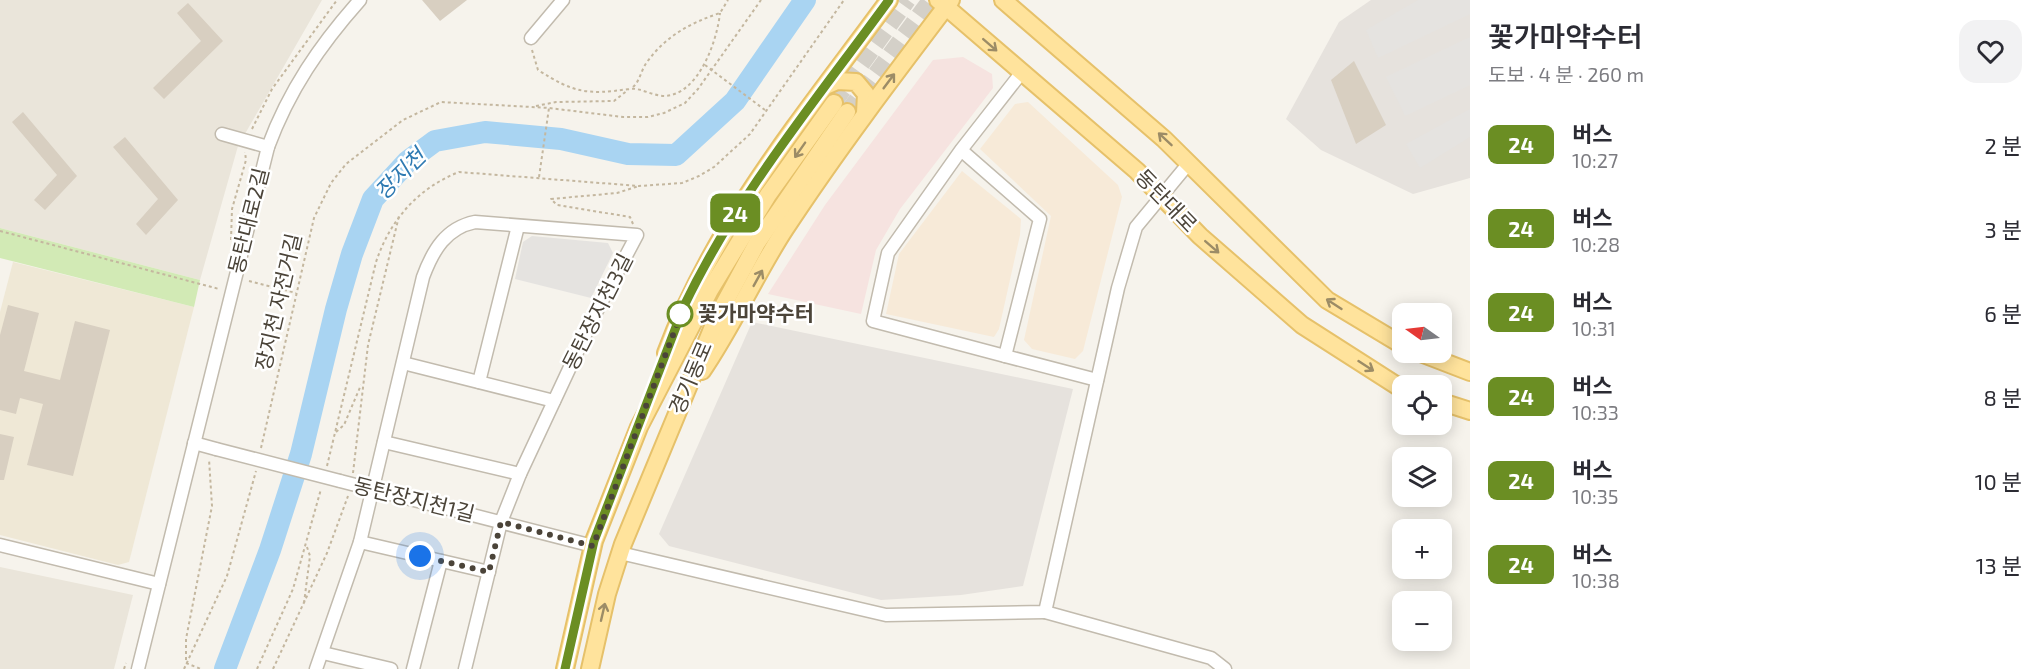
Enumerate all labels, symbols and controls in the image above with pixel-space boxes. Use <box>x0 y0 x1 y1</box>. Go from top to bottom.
text: 꽃가마약수터 <box>1488 19 1643 53</box>
button: heart <box>1959 20 2022 83</box>
one-way arrow <box>982 38 997 52</box>
text: 도보 · 4 분 · 260 m <box>1488 62 1644 86</box>
one-way arrow <box>883 74 896 90</box>
text: 버스 <box>1572 120 1612 146</box>
one-way arrow <box>1157 132 1172 146</box>
text: 24 <box>1508 132 1534 157</box>
text: 2 분 <box>1984 132 2022 158</box>
water label: 장지천 <box>369 141 432 204</box>
one-way arrow <box>794 141 806 158</box>
text: 10:27 <box>1572 148 1618 172</box>
street label: 동탄대로 <box>1131 163 1203 236</box>
street label: 동탄대로2길 <box>222 165 273 276</box>
line badge: 24 <box>708 194 762 232</box>
text: 24 <box>722 201 748 226</box>
text: 버스 <box>1572 204 1612 230</box>
text: 24 <box>1508 216 1534 241</box>
text: 3 분 <box>1985 216 2022 242</box>
street label: 장지천 자전거길 <box>250 231 305 373</box>
text: 10:28 <box>1572 232 1620 256</box>
one-way arrow <box>1204 240 1220 253</box>
street label: 동탄장지천3길 <box>557 249 637 374</box>
one-way arrow <box>752 270 764 287</box>
text: 버스 <box>1572 288 1612 314</box>
one-way arrow <box>1326 298 1343 311</box>
place label: 꽃가마약수터 <box>698 300 814 325</box>
text: 24 <box>1508 300 1534 325</box>
text: 6 분 <box>1984 300 2022 326</box>
marker: 꽃가마약수터 <box>667 301 693 327</box>
north arrow <box>1392 303 1452 363</box>
map controls <box>1392 303 1452 651</box>
text: 10:31 <box>1572 316 1616 340</box>
street label: 경기동로 <box>663 337 716 418</box>
one-way arrow <box>1357 360 1374 372</box>
text: 버스 <box>1572 372 1612 398</box>
button: locate <box>1392 375 1452 435</box>
text: 24 <box>1508 384 1534 409</box>
text: 8 분 <box>1983 384 2022 410</box>
text: 10:33 <box>1572 400 1619 424</box>
button: layers <box>1392 447 1452 507</box>
text: 버스 <box>1572 456 1612 482</box>
text: 24 <box>1508 468 1534 493</box>
text: 10 분 <box>1975 468 2022 494</box>
street label: 동탄장지천1길 <box>351 471 478 526</box>
text: 10:35 <box>1572 484 1619 508</box>
button: + <box>1392 519 1452 579</box>
text: 버스 <box>1572 540 1612 566</box>
your location <box>405 541 435 571</box>
text: 24 <box>1508 552 1534 577</box>
text: 13 분 <box>1976 552 2022 578</box>
text: 10:38 <box>1572 568 1620 592</box>
button: − <box>1392 591 1452 651</box>
one-way arrow <box>598 603 609 622</box>

